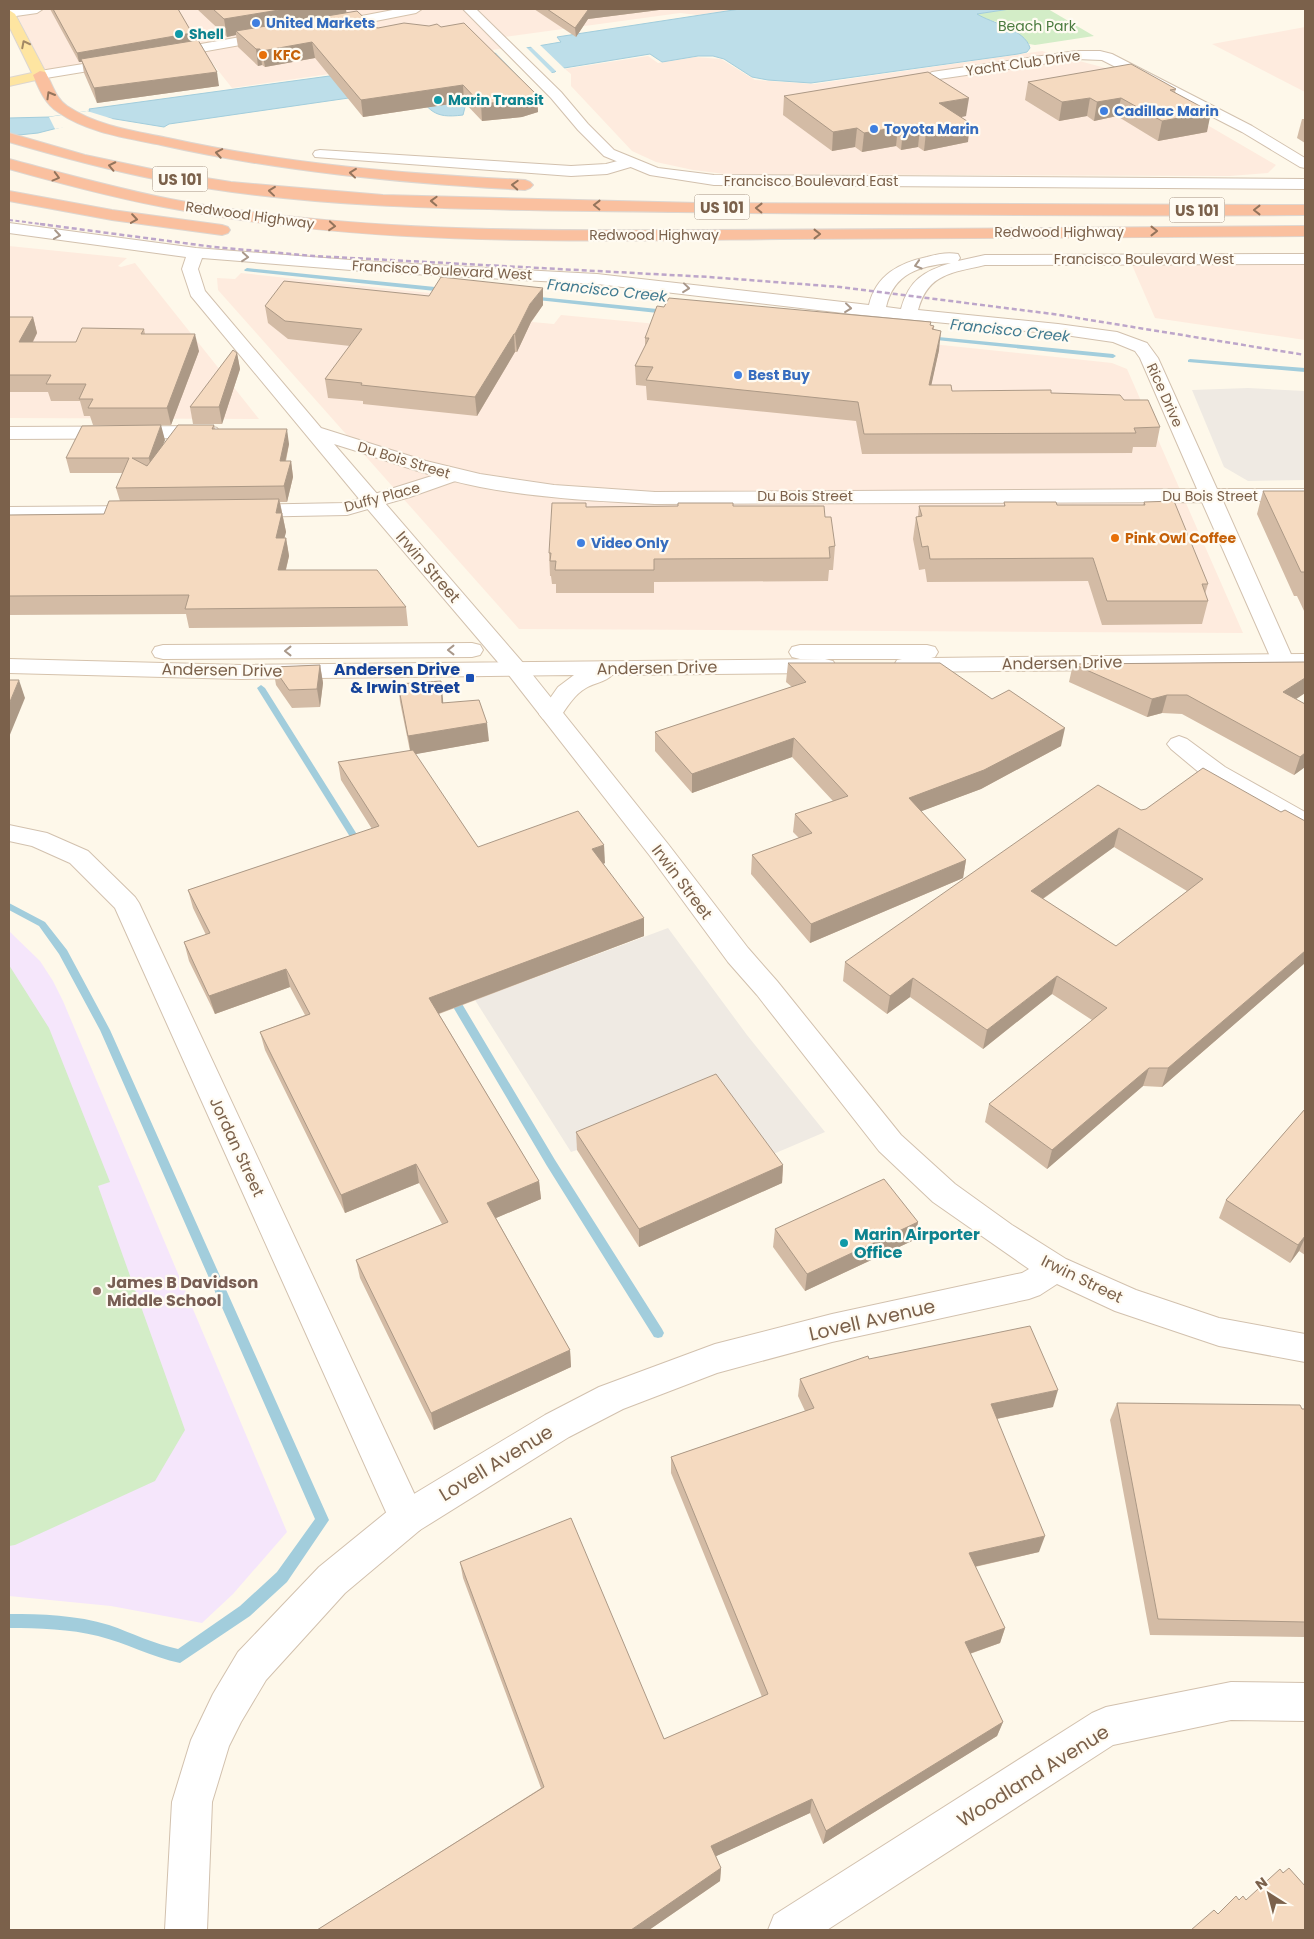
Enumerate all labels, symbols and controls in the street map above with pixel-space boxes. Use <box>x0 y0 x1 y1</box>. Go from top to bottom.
place label: United Markets <box>266 13 376 33</box>
park label: Beach Park <box>998 16 1077 36</box>
marker: United Markets <box>250 17 262 29</box>
place label: Shell <box>189 24 224 44</box>
marker: Shell <box>173 28 185 40</box>
one-way arrow <box>21 40 31 49</box>
place label: KFC <box>273 45 301 65</box>
street label: Yacht Club Drive <box>964 45 1082 81</box>
marker: KFC <box>257 49 269 61</box>
place label: Marin Transit <box>448 90 544 110</box>
one-way arrow <box>46 92 56 101</box>
marker: Marin Transit <box>432 94 444 106</box>
place label: Cadillac Marin <box>1114 101 1219 121</box>
marker: Cadillac Marin <box>1098 105 1110 117</box>
place label: Toyota Marin <box>884 119 979 139</box>
marker: Toyota Marin <box>868 123 880 135</box>
one-way arrow <box>214 149 223 159</box>
one-way arrow <box>107 161 116 172</box>
road number: US 101 <box>152 166 208 192</box>
one-way arrow <box>349 168 357 179</box>
one-way arrow <box>51 171 60 182</box>
street label: Francisco Boulevard East <box>724 171 898 191</box>
one-way arrow <box>511 179 519 190</box>
one-way arrow <box>268 186 276 197</box>
road number: US 101 <box>694 194 750 220</box>
street label: Redwood Highway <box>184 196 316 234</box>
one-way arrow <box>430 196 438 206</box>
road number: US 101 <box>1170 198 1224 222</box>
one-way arrow <box>593 200 600 210</box>
one-way arrow <box>755 203 763 213</box>
one-way arrow <box>1252 205 1260 215</box>
one-way arrow <box>130 213 139 223</box>
one-way arrow <box>328 220 336 231</box>
street label: Redwood Highway <box>994 222 1124 242</box>
street label: Redwood Highway <box>589 225 719 245</box>
one-way arrow <box>1151 226 1159 236</box>
one-way arrow <box>53 229 61 240</box>
one-way arrow <box>814 229 821 239</box>
street label: Francisco Boulevard West <box>1054 249 1234 269</box>
one-way arrow <box>241 252 249 263</box>
street label: Francisco Boulevard West <box>351 255 533 285</box>
one-way arrow <box>914 259 922 269</box>
water label: Francisco Creek <box>546 273 669 307</box>
one-way arrow <box>683 282 691 293</box>
one-way arrow <box>844 302 852 313</box>
water label: Francisco Creek <box>949 313 1072 347</box>
street label: Rice Drive <box>1142 360 1188 430</box>
place label: Best Buy <box>748 365 810 385</box>
marker: Best Buy <box>732 369 744 381</box>
street label: Du Bois Street <box>355 436 453 484</box>
street label: Duffy Place <box>342 477 423 517</box>
street label: Du Bois Street <box>757 486 853 506</box>
street label: Du Bois Street <box>1162 486 1258 506</box>
street label: Irwin Street <box>390 526 466 608</box>
place label: Pink Owl Coffee <box>1125 528 1236 548</box>
marker: Pink Owl Coffee <box>1109 532 1121 544</box>
place label: Video Only <box>591 533 669 553</box>
marker: Video Only <box>575 537 587 549</box>
one-way arrow <box>447 645 454 655</box>
one-way arrow <box>284 646 292 656</box>
street label: Andersen Drive <box>1001 650 1123 676</box>
street label: Andersen Drive <box>596 655 718 681</box>
street label: Andersen Drive <box>161 657 283 683</box>
place label: Andersen Drive & Irwin Street <box>334 658 460 699</box>
marker: Andersen Drive & Irwin Street <box>464 672 476 684</box>
street label: Irwin Street <box>646 840 718 924</box>
street label: Jordan Street <box>204 1093 270 1201</box>
place label: Marin Airporter Office <box>854 1223 980 1264</box>
marker: Marin Airporter Office <box>838 1237 850 1249</box>
street label: Irwin Street <box>1037 1249 1127 1309</box>
place label: James B Davidson Middle School <box>107 1271 258 1312</box>
marker: James B Davidson Middle School <box>91 1285 103 1297</box>
street label: Lovell Avenue <box>806 1292 938 1348</box>
street label: Lovell Avenue <box>434 1418 558 1508</box>
street label: Woodland Avenue <box>952 1718 1114 1834</box>
north arrow <box>1244 1869 1294 1919</box>
text: N <box>1251 1872 1271 1895</box>

